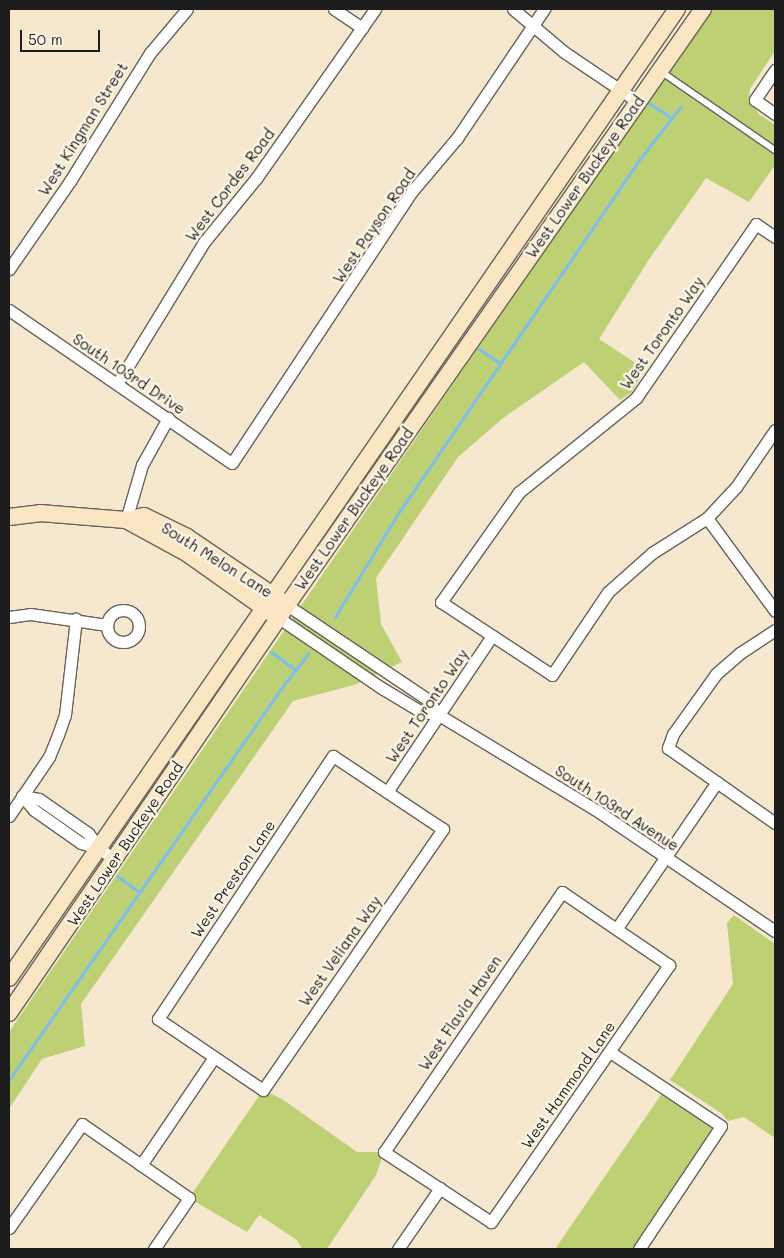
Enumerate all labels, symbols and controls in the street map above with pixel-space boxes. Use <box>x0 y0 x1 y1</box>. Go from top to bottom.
scale bar <box>22 20 102 52</box>
text: 50 m <box>28 29 63 49</box>
street label: West Kingman Street <box>35 59 131 199</box>
street label: West Lower Buckeye Road <box>522 92 648 262</box>
street label: West Cordes Road <box>182 125 278 245</box>
street label: West Payson Road <box>329 165 419 287</box>
street label: West Toronto Way <box>616 273 708 393</box>
street label: South 103rd Drive <box>69 330 189 418</box>
street label: West Lower Buckeye Road <box>291 424 417 594</box>
street label: South Melon Lane <box>158 519 276 601</box>
street label: West Toronto Way <box>382 646 472 766</box>
street label: West Lower Buckeye Road <box>63 759 187 929</box>
street label: South 103rd Avenue <box>552 761 682 855</box>
street label: West Preston Lane <box>187 817 279 941</box>
street label: West Veliana Way <box>295 892 385 1010</box>
street label: West Flavia Haven <box>415 952 505 1074</box>
street label: West Hammond Lane <box>517 1018 619 1152</box>

